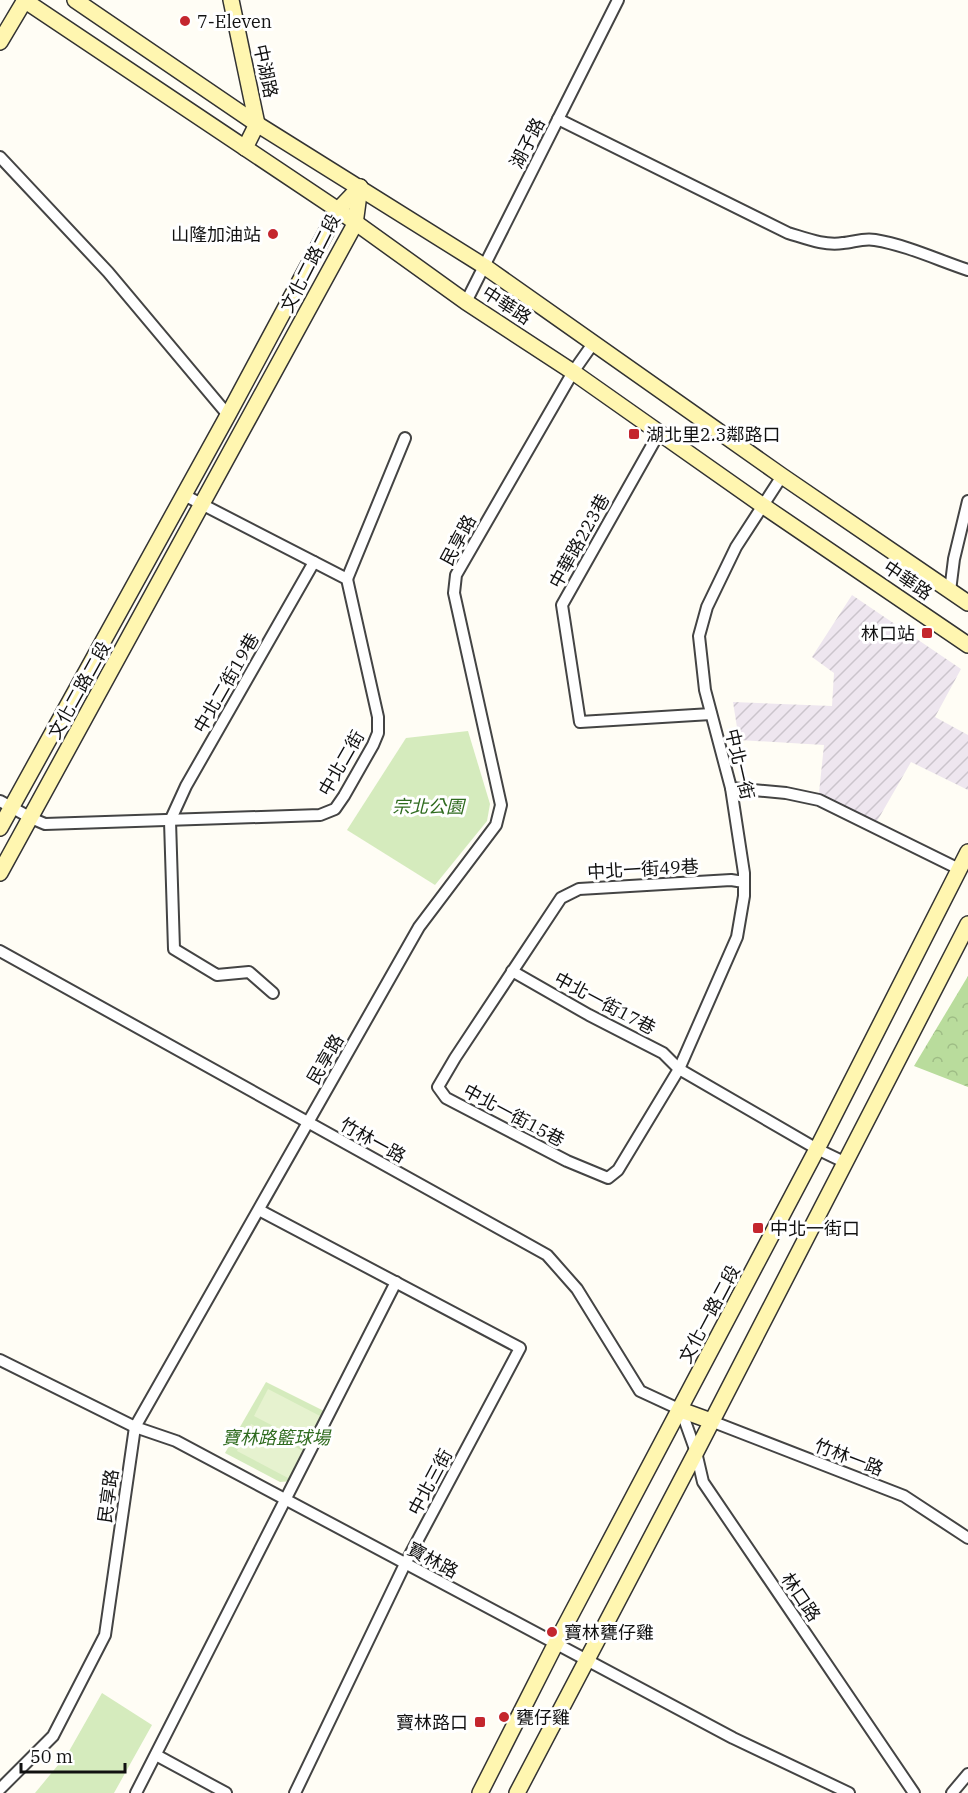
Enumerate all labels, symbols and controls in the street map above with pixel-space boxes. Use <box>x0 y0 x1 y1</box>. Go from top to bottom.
place label: 7-Eleven <box>197 10 272 33</box>
marker: 7-Eleven <box>178 14 192 28</box>
street label: 中湖路 <box>249 42 283 100</box>
street label: 湖子路 <box>504 114 550 172</box>
street label: 文化二路二段 <box>275 210 345 316</box>
place label: 山隆加油站 <box>171 223 261 246</box>
marker: 山隆加油站 <box>266 227 280 241</box>
street label: 中華路 <box>478 281 536 329</box>
place label: 湖北里2.3鄰路口 <box>646 423 780 446</box>
marker: 湖北里2.3鄰路口 <box>627 427 641 441</box>
street label: 中華路223巷 <box>544 490 614 592</box>
street label: 民享路 <box>435 511 481 569</box>
street label: 中華路 <box>879 555 937 605</box>
place label: 林口站 <box>861 622 915 645</box>
marker: 林口站 <box>920 626 934 640</box>
street label: 中北二街19巷 <box>188 629 264 737</box>
street label: 文化二路二段 <box>43 637 115 743</box>
street label: 中北二街 <box>313 726 369 800</box>
street label: 中北一街 <box>721 726 759 802</box>
park label: 宗北公園 <box>392 795 467 818</box>
street label: 中北一街49巷 <box>587 855 699 883</box>
street label: 中北一街17巷 <box>550 967 660 1039</box>
street label: 民享路 <box>302 1030 348 1088</box>
street label: 中北一街15巷 <box>459 1079 569 1151</box>
street label: 竹林一路 <box>336 1112 410 1168</box>
place label: 中北一街口 <box>770 1217 860 1240</box>
marker: 中北一街口 <box>751 1221 765 1235</box>
street label: 文化一路二段 <box>673 1261 745 1367</box>
park label: 寶林路籃球場 <box>222 1426 332 1449</box>
street label: 竹林一路 <box>811 1433 887 1481</box>
street label: 中北三街 <box>403 1445 457 1519</box>
street label: 民享路 <box>93 1468 123 1524</box>
street label: 寶林路 <box>404 1537 462 1583</box>
street label: 林口路 <box>776 1568 826 1626</box>
place label: 寶林甕仔雞 <box>564 1621 654 1644</box>
marker: 寶林甕仔雞 <box>545 1625 559 1639</box>
place label: 甕仔雞 <box>516 1706 570 1729</box>
marker: 甕仔雞 <box>497 1710 511 1724</box>
place label: 寶林路口 <box>396 1711 468 1734</box>
marker: 寶林路口 <box>473 1715 487 1729</box>
scale bar <box>21 1736 124 1774</box>
text: 50 m <box>30 1745 73 1768</box>

